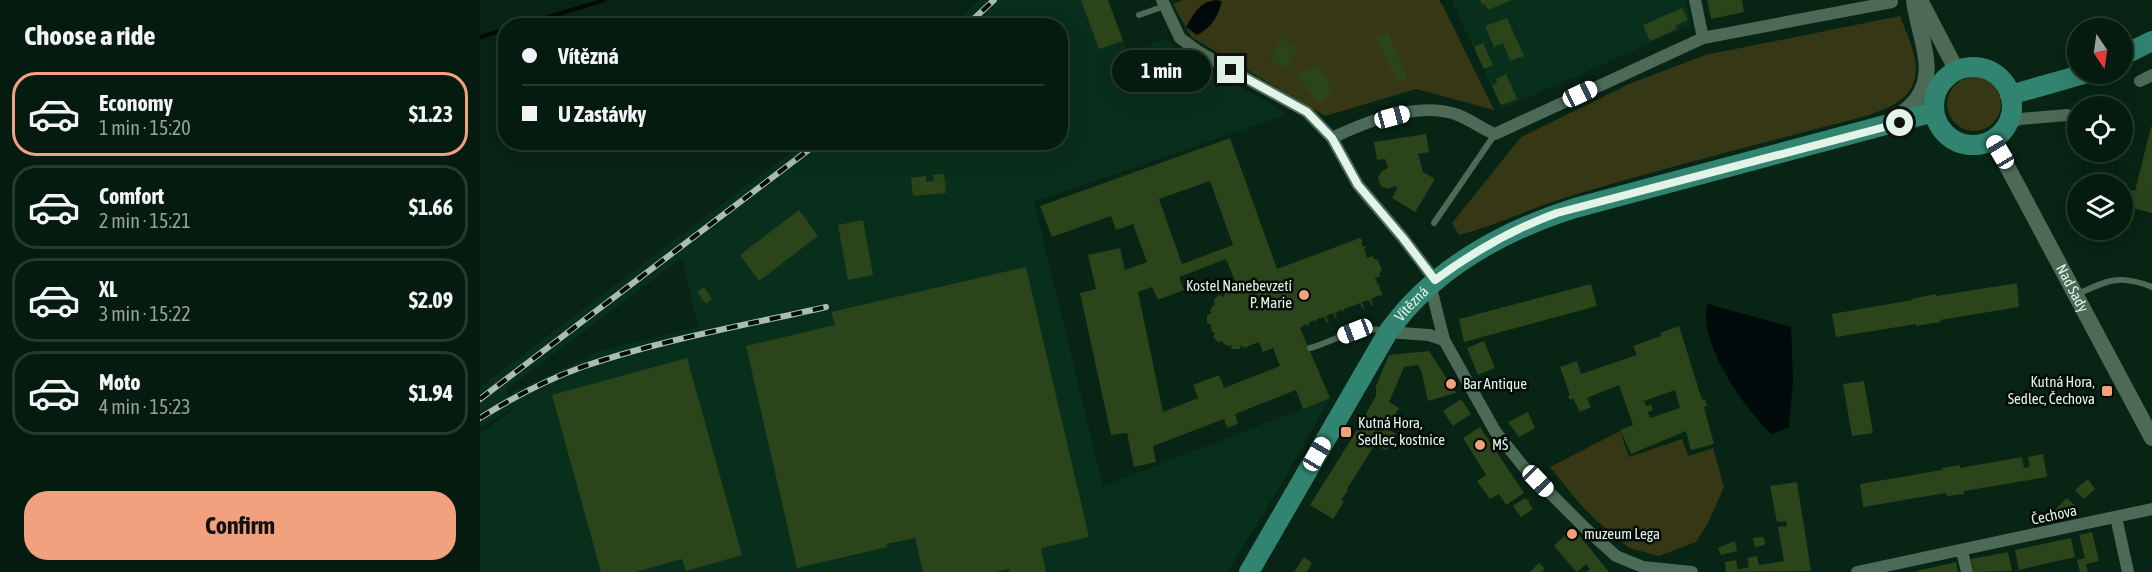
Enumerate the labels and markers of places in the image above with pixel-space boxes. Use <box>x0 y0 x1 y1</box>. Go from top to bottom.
place label: Kostel Nanebevzetí P. Marie <box>1186 277 1293 311</box>
marker: Kostel Nanebevzetí P. Marie <box>1297 288 1311 302</box>
place label: Kutná Hora, Sedlec, Čechova <box>2008 373 2095 407</box>
place label: Bar Antique <box>1463 375 1527 392</box>
marker: Bar Antique <box>1444 377 1458 391</box>
marker: Kutná Hora, Sedlec, Čechova <box>2100 384 2114 398</box>
place label: Kutná Hora, Sedlec, kostnice <box>1358 414 1445 448</box>
marker: Kutná Hora, Sedlec, kostnice <box>1339 425 1353 439</box>
place label: MŠ <box>1492 436 1508 453</box>
marker: MŠ <box>1473 438 1487 452</box>
place label: muzeum Lega <box>1584 525 1660 542</box>
marker: muzeum Lega <box>1565 527 1579 541</box>

